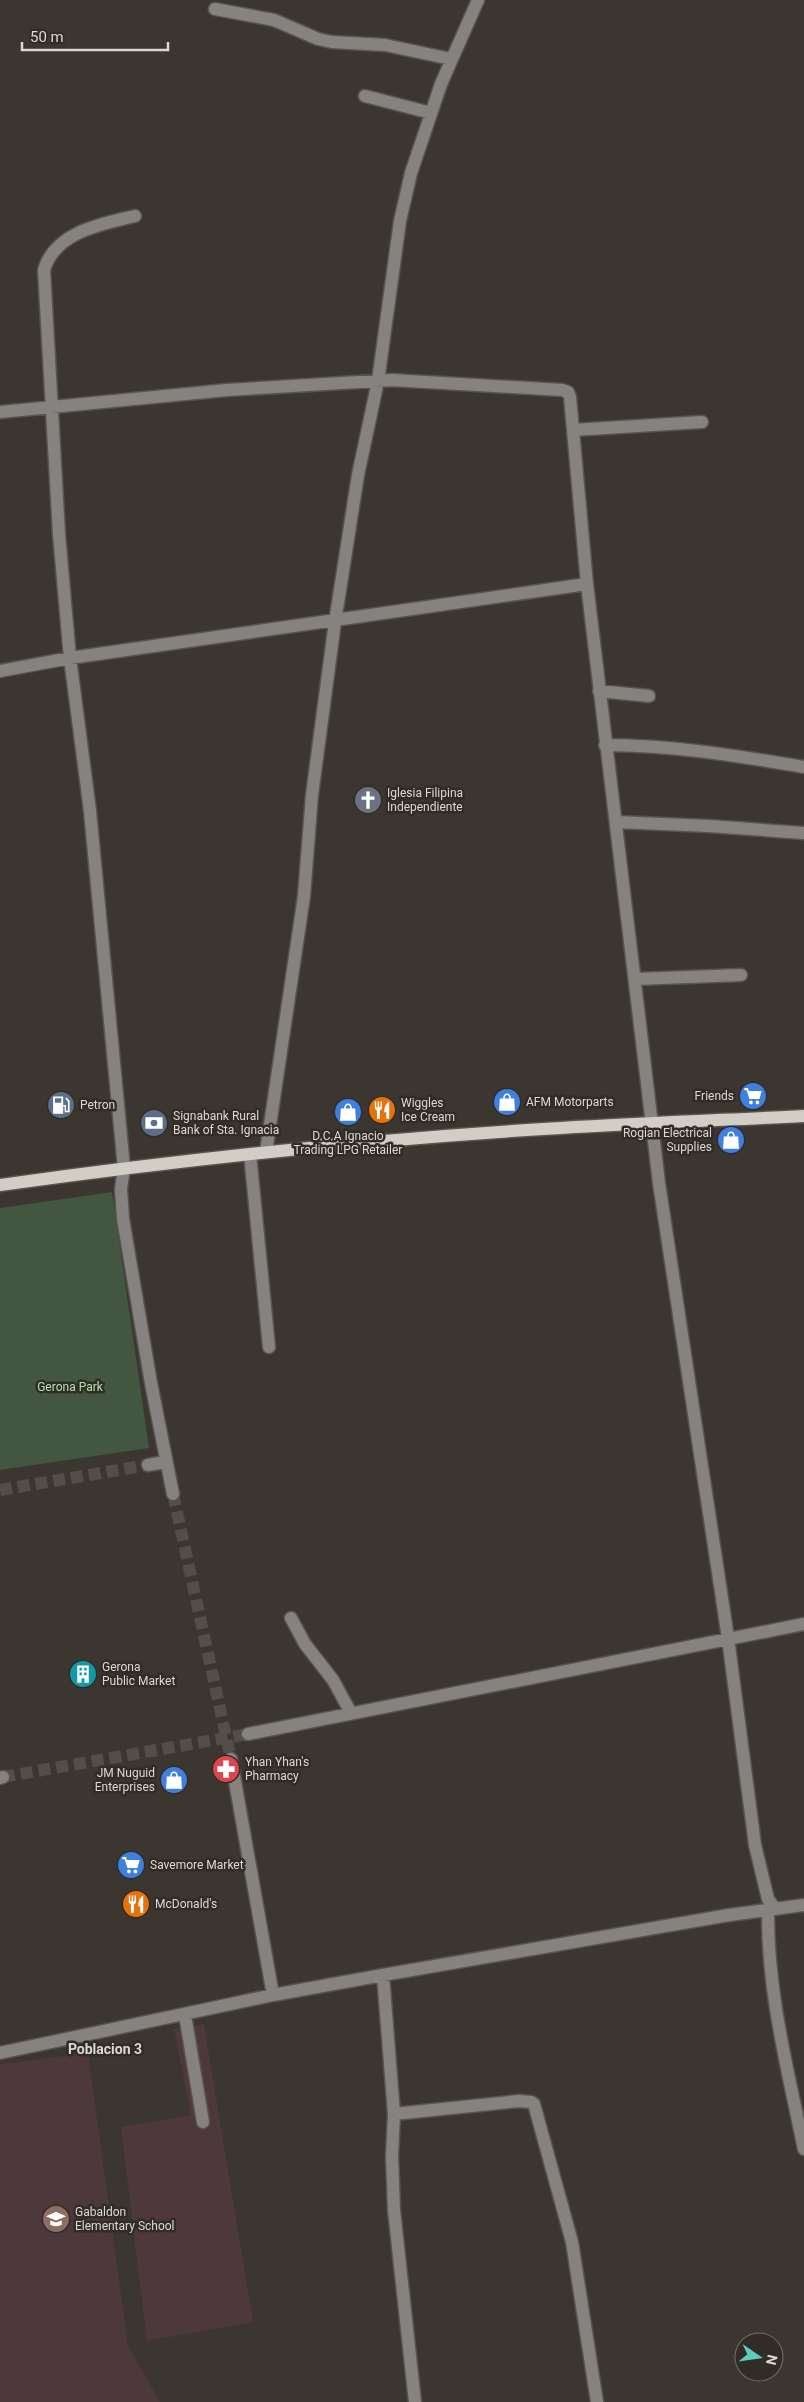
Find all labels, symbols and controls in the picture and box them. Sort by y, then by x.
scale bar [22,20,169,52]
text: 50 m [30,28,64,46]
church icon: Iglesia Filipina Independiente [353,785,383,815]
place label: Iglesia Filipina Independiente [387,786,463,814]
supermarket icon: Friends [738,1081,768,1111]
shop icon: AFM Motorparts [492,1087,522,1117]
place label: Friends [695,1089,734,1103]
fuel station icon: Petron [46,1090,76,1120]
restaurant icon: Wiggles Ice Cream [367,1095,397,1125]
place label: AFM Motorparts [526,1095,614,1109]
place label: Wiggles Ice Cream [401,1096,455,1124]
shop icon: D.C.A Ignacio Trading LPG Retailer [333,1097,363,1127]
place label: Petron [80,1098,115,1112]
bank icon: Signabank Rural Bank of Sta. Ignacia [139,1108,169,1138]
place label: Signabank Rural Bank of Sta. Ignacia [173,1109,279,1137]
shop icon: Rogian Electrical Supplies [716,1125,746,1155]
place label: Rogian Electrical Supplies [623,1126,712,1154]
place label: D.C.A Ignacio Trading LPG Retailer [294,1129,402,1157]
park label: Gerona Park [37,1380,104,1394]
building icon: Gerona Public Market [68,1659,98,1689]
place label: Gerona Public Market [102,1660,175,1688]
pharmacy icon: Yhan Yhan's Pharmacy [211,1754,241,1784]
place label: Yhan Yhan's Pharmacy [245,1755,309,1783]
shop icon: JM Nuguid Enterprises [159,1765,189,1795]
place label: JM Nuguid Enterprises [95,1766,155,1794]
supermarket icon: Savemore Market [116,1850,146,1880]
place label: Savemore Market [150,1858,244,1872]
restaurant icon: McDonald's [121,1889,151,1919]
place label: McDonald's [155,1897,217,1911]
district label: Poblacion 3 [68,2041,142,2057]
school or university icon: Gabaldon Elementary School [41,2204,71,2234]
place label: Gabaldon Elementary School [75,2205,175,2233]
north arrow [734,2332,784,2382]
text: N [763,2353,781,2367]

